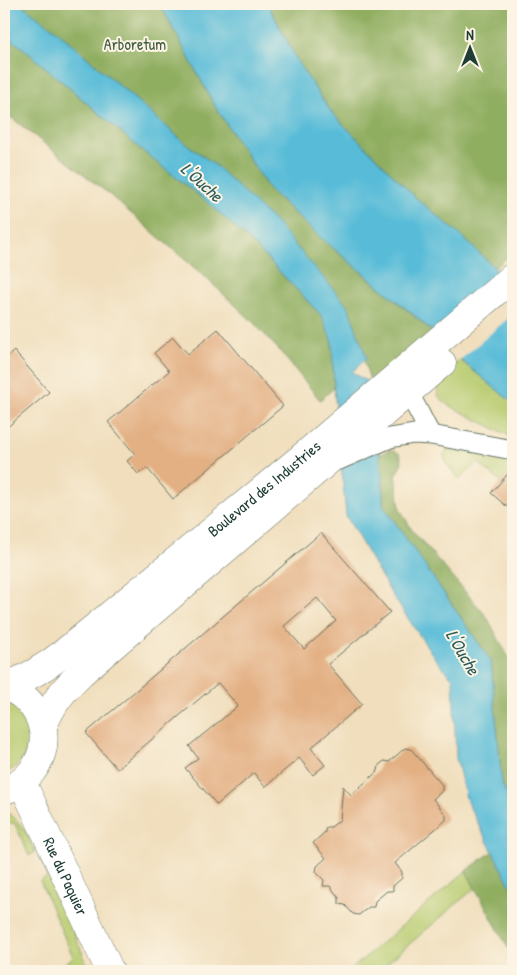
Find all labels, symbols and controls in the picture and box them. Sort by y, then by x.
north arrow [444,22,494,72]
text: N [466,25,474,44]
park label: Arboretum [104,33,166,55]
water label: L'Ouche [176,156,229,208]
street label: Boulevard des Industries [203,435,325,542]
water label: L'Ouche [440,625,486,680]
street label: Rue du Paquier [38,834,94,919]

